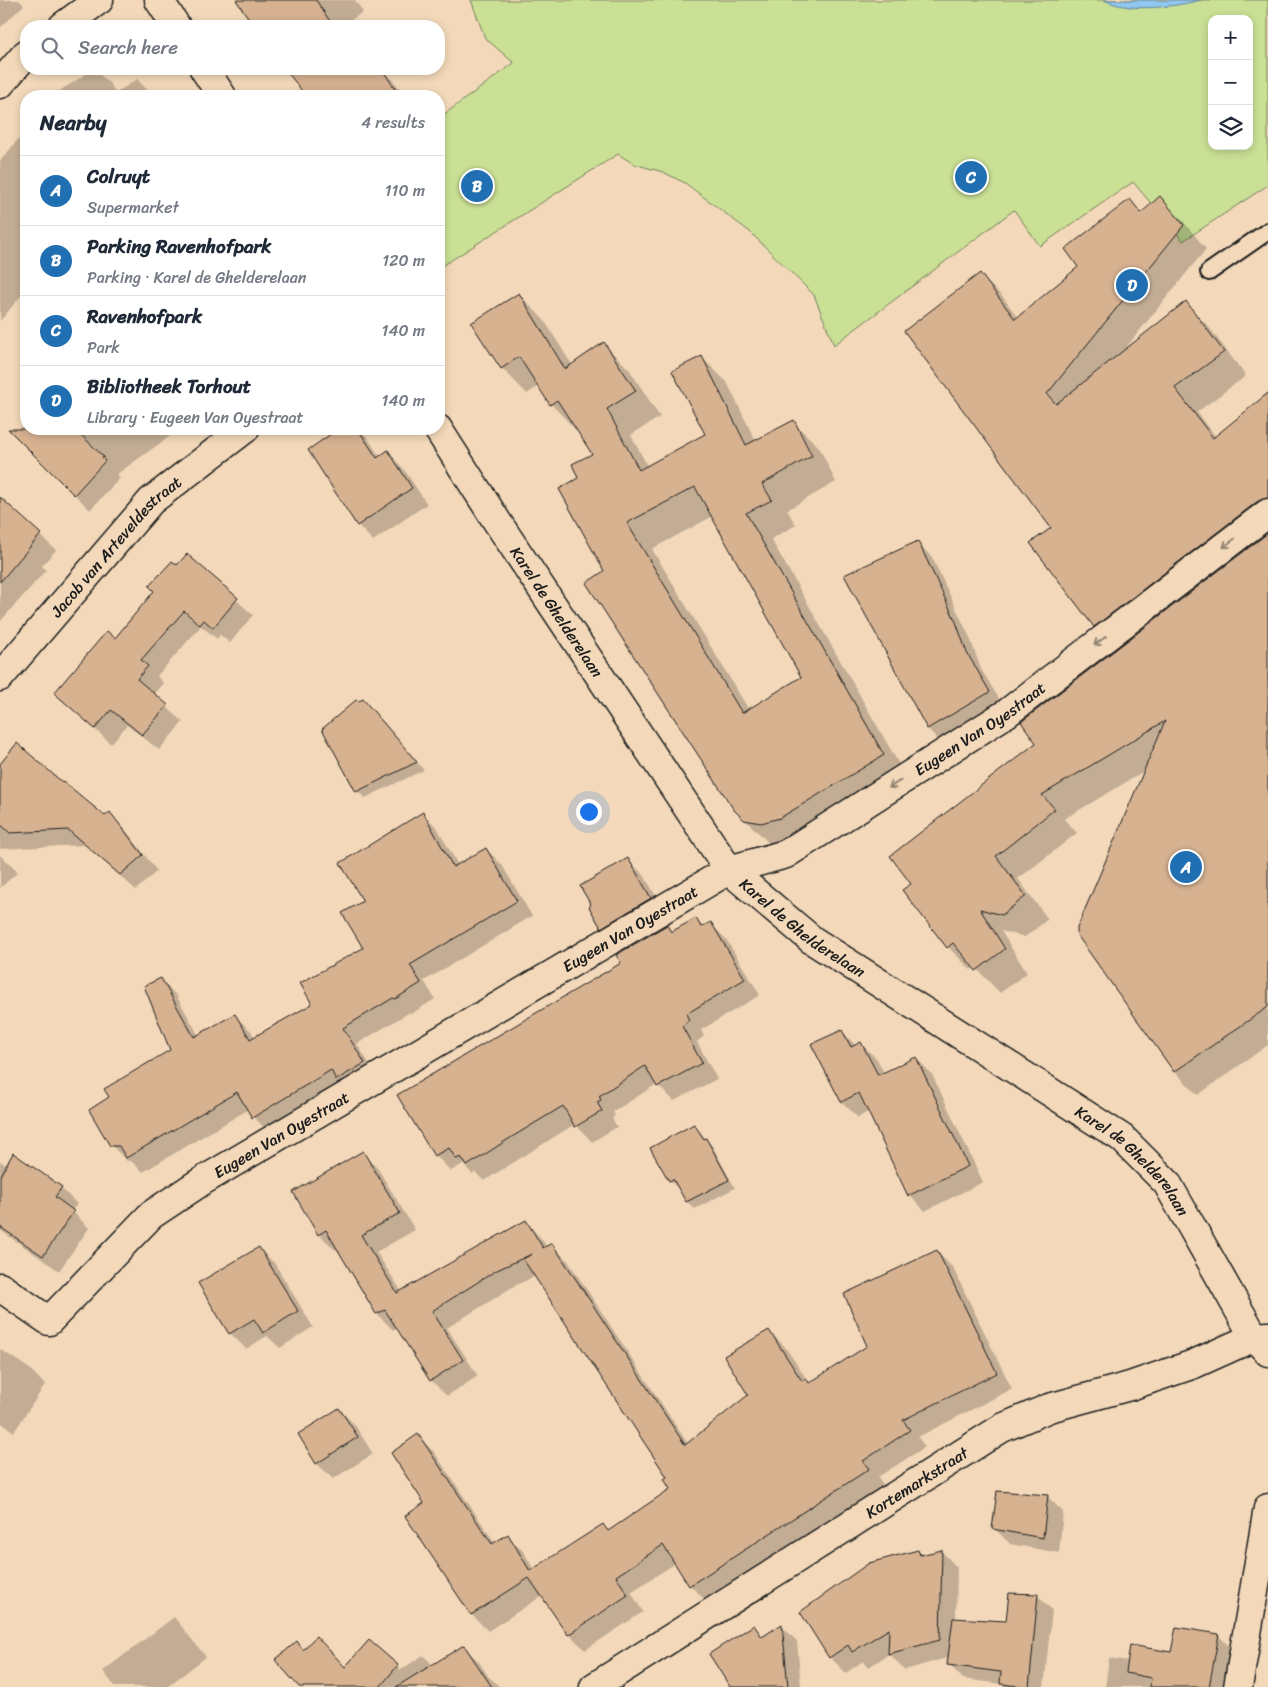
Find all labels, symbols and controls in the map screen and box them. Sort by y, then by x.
map controls [1208,15,1253,150]
button: + [1208,15,1253,60]
search box [20,20,445,75]
text: Search here [78,31,178,64]
icon: search [38,34,66,62]
button: − [1208,60,1253,105]
text: Nearby [40,104,106,142]
button: layers [1208,105,1253,150]
text: 4 results [361,108,425,137]
pin: C [955,158,987,196]
text: Colruyt [87,160,150,193]
pin: B [461,167,493,205]
text: A [51,176,61,205]
text: 110 m [385,176,425,205]
text: Supermarket [87,193,179,222]
text: Parking Ravenhofpark [87,230,271,263]
text: B [51,246,61,275]
text: 120 m [382,246,425,275]
text: Parking · Karel de Ghelderelaan [87,263,307,292]
pin: D [1116,266,1148,304]
text: Ravenhofpark [87,300,202,333]
text: C [51,316,61,345]
text: 140 m [382,316,425,345]
text: Park [87,333,120,362]
text: Bibliotheek Torhout [87,370,251,403]
text: D [51,386,61,415]
text: 140 m [382,386,425,415]
text: Library · Eugeen Van Oyestraat [87,403,304,432]
street label: Jacob van Arteveldestraat [42,468,188,625]
one-way arrow [1223,537,1236,548]
street label: Karel de Ghelderelaan [503,540,612,684]
one-way arrow [1094,636,1107,647]
street label: Eugeen Van Oyestraat [908,674,1052,783]
one-way arrow [889,780,903,790]
your location [576,799,602,825]
pin: A [1170,848,1202,886]
street label: Karel de Ghelderelaan [733,870,872,986]
street label: Eugeen Van Oyestraat [556,877,704,980]
street label: Eugeen Van Oyestraat [208,1083,355,1186]
street label: Karel de Ghelderelaan [1069,1097,1198,1222]
street label: Kortemarkstraat [859,1438,974,1526]

